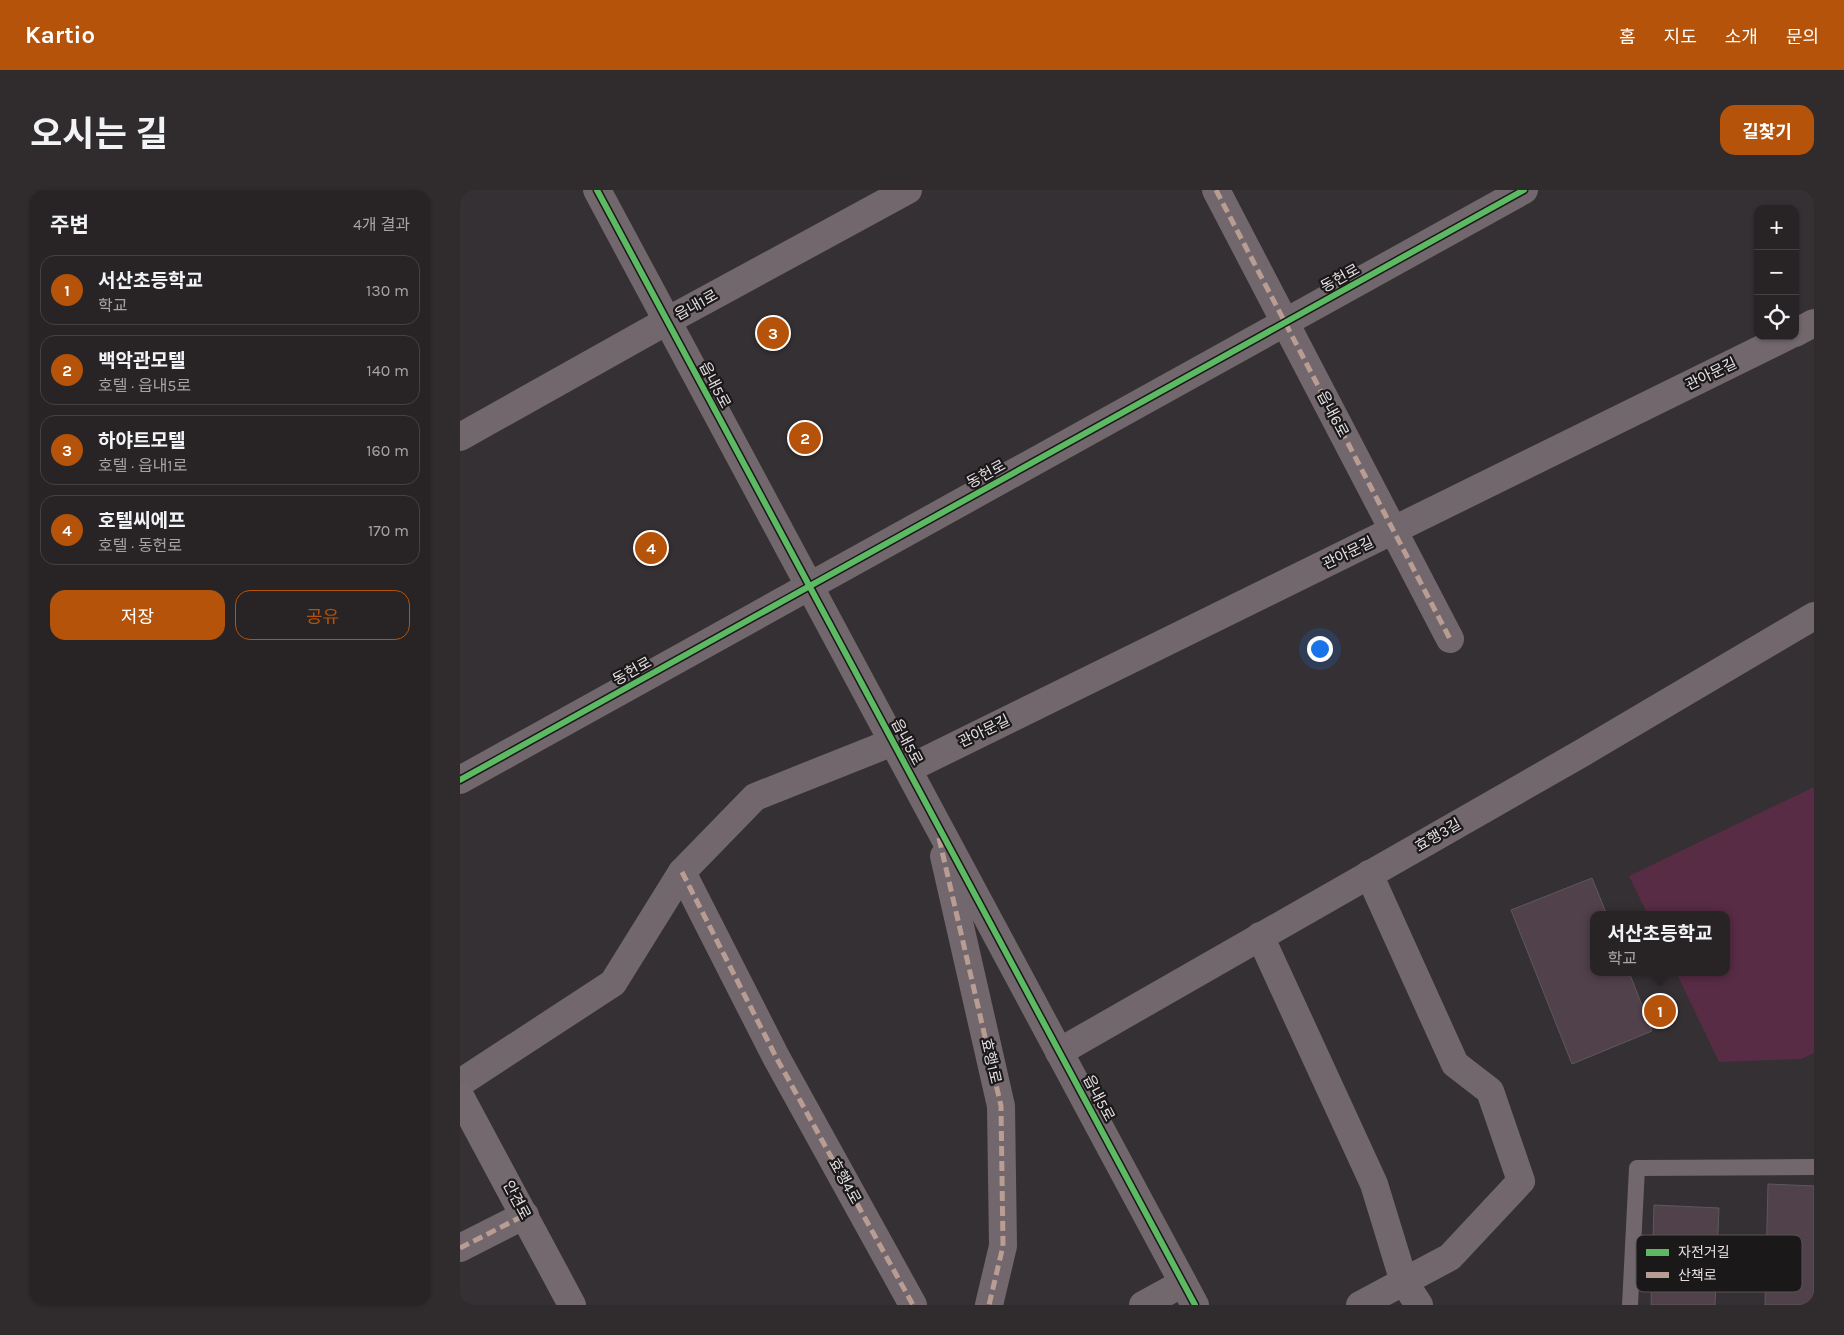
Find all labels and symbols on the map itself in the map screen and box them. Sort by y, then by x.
street label: 동헌로 [1318,260,1362,296]
street label: 읍내1로 [671,286,721,324]
pin: 3 [757,314,789,352]
street label: 관아문길 [1682,354,1740,394]
street label: 읍내5로 [695,359,735,411]
street label: 읍내6로 [1313,388,1353,440]
pin: 2 [789,419,821,457]
street label: 동헌로 [964,456,1008,492]
pin: 4 [635,529,667,567]
street label: 관아문길 [1319,533,1377,573]
your location [1307,636,1333,662]
street label: 동헌로 [610,653,654,689]
street label: 관아문길 [955,711,1013,751]
street label: 읍내5로 [887,716,927,768]
street label: 효행3길 [1412,815,1464,855]
pin: 1 [1644,992,1676,1030]
street label: 효행1로 [977,1036,1005,1086]
street label: 읍내5로 [1079,1072,1119,1124]
street label: 효행4로 [825,1155,865,1207]
street label: 안견로 [499,1177,535,1223]
legend [1636,1235,1802,1292]
text: 자전거길 [1678,1244,1730,1261]
text: 산책로 [1678,1267,1717,1284]

